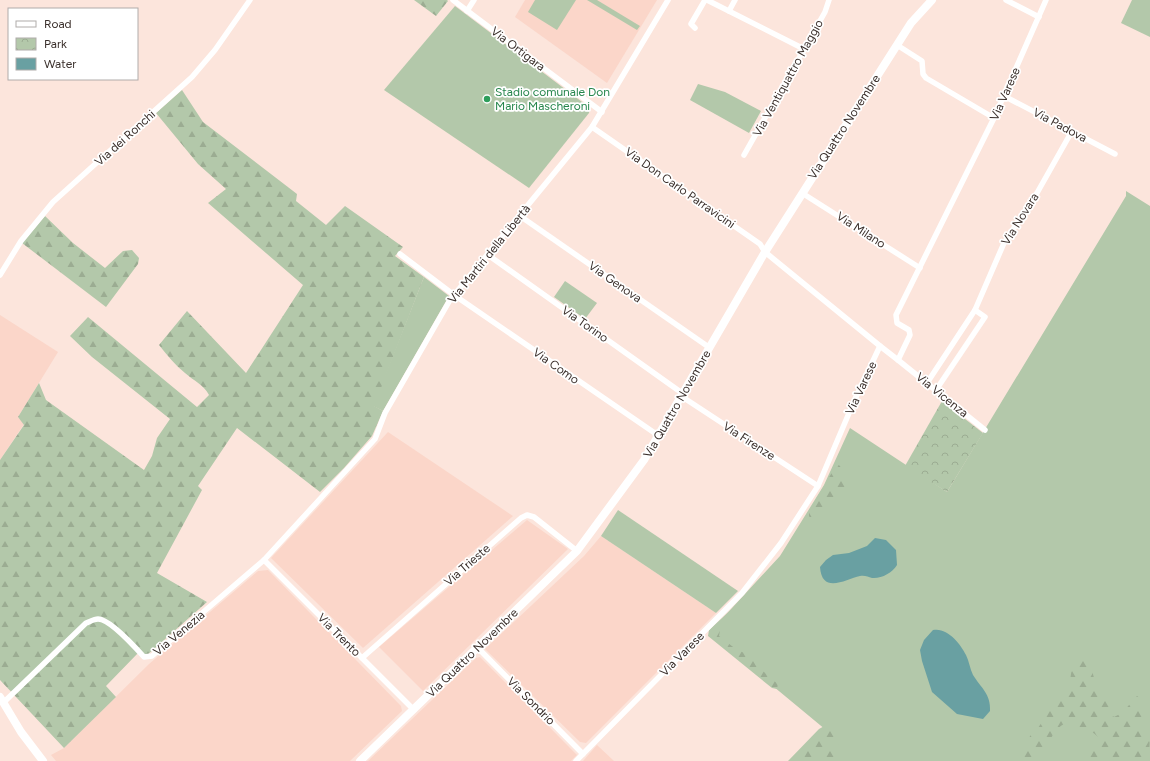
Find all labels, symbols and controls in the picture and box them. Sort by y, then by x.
legend [8,8,138,80]
text: Road [44,17,72,31]
street label: Via Ventiquattro Maggio [750,17,826,139]
street label: Via Ortigara [488,24,548,74]
text: Park [44,37,67,51]
text: Water [44,57,76,71]
street label: Via Varese [987,65,1023,123]
street label: Via Quattro Novembre [805,72,883,182]
place label: Stadio comunale Don Mario Mascheroni [495,85,610,113]
marker: Stadio comunale Don Mario Mascheroni [482,94,492,104]
street label: Via Padova [1031,105,1089,145]
street label: Via dei Ronchi [92,107,158,169]
street label: Via Don Carlo Parravicini [622,145,738,231]
street label: Via Novara [999,190,1041,248]
street label: Via Martiri della Libertà [445,202,533,306]
street label: Via Milano [834,209,888,251]
street label: Via Genova [586,259,644,305]
street label: Via Torino [559,303,611,345]
street label: Via Como [530,345,582,387]
street label: Via Quattro Novembre [640,347,714,460]
street label: Via Varese [843,359,880,417]
street label: Via Vicenza [913,370,971,420]
street label: Via Firenze [720,419,778,463]
street label: Via Trieste [441,541,493,589]
street label: Via Quattro Novembre [423,605,521,700]
street label: Via Venezia [151,608,207,658]
street label: Via Trento [315,611,363,659]
street label: Via Varese [657,629,707,679]
street label: Via Sondrio [504,674,558,728]

